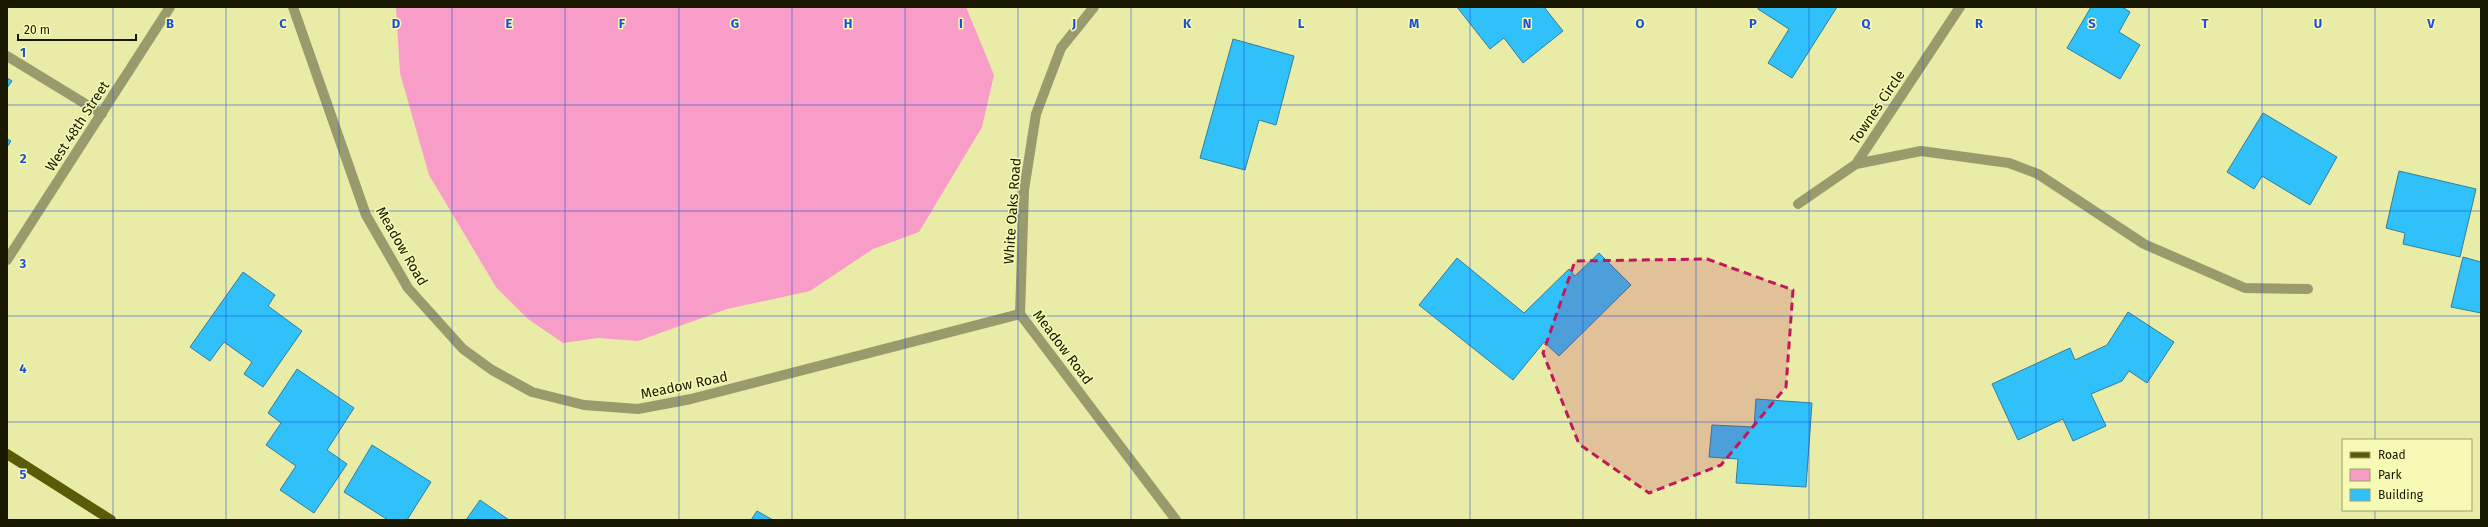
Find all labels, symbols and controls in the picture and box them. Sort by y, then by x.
scale bar [18,16,136,42]
text: B [166,16,174,31]
text: C [279,16,287,31]
text: D [392,16,401,31]
text: E [506,16,513,31]
text: F [619,16,626,31]
text: G [731,16,739,31]
text: H [844,16,852,31]
text: I [959,16,963,31]
text: J [1071,16,1076,31]
text: K [1183,16,1192,31]
text: L [1298,16,1305,31]
text: M [1409,16,1419,31]
text: N [1523,16,1531,31]
text: O [1636,16,1645,31]
text: P [1749,16,1757,31]
text: Q [1862,16,1872,31]
text: R [1975,16,1984,31]
text: S [2088,16,2096,31]
text: T [2201,16,2209,31]
text: U [2314,16,2322,31]
text: V [2426,16,2435,31]
text: 20 m [24,23,50,37]
text: 1 [20,45,26,60]
street label: Townes Circle [1846,67,1908,148]
street label: West 48th Street [42,77,114,175]
text: 2 [20,151,27,166]
street label: White Oaks Road [1000,157,1025,265]
street label: Meadow Road [372,204,431,289]
text: 3 [19,256,27,271]
street label: Meadow Road [1029,307,1096,388]
text: 4 [19,361,27,376]
street label: Meadow Road [639,368,729,403]
legend [2342,439,2472,511]
text: Road [2378,448,2406,462]
text: 5 [20,467,27,482]
text: Park [2378,468,2402,482]
text: Building [2378,488,2424,502]

